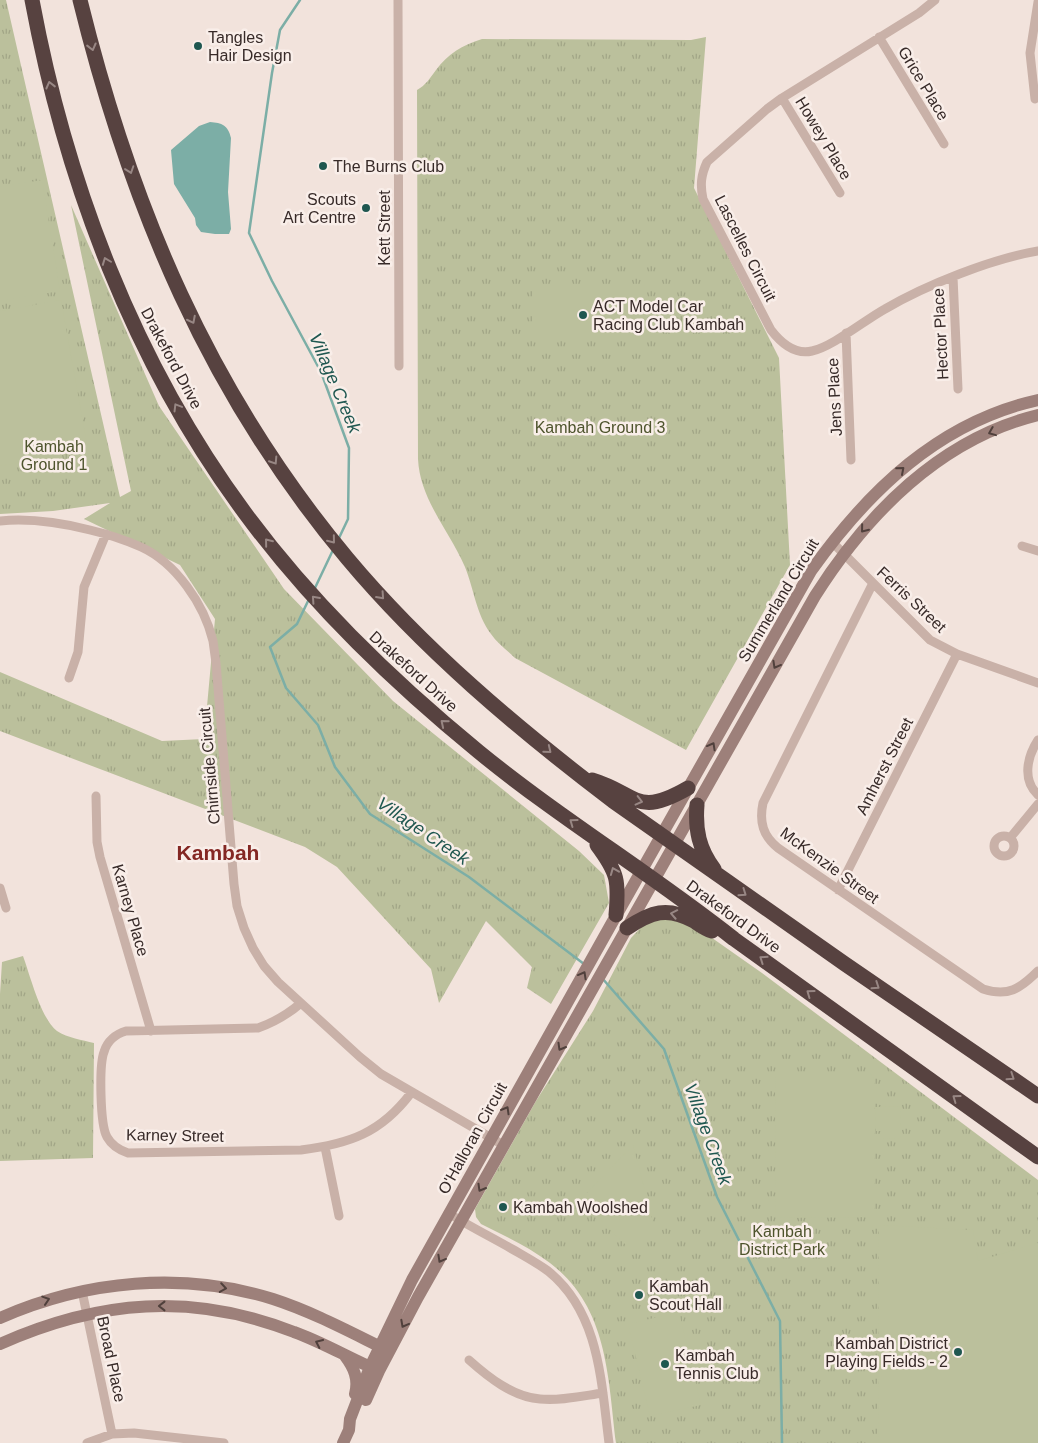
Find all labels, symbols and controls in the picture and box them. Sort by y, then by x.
place label: Tangles Hair Design [208,29,292,64]
marker: Tangles Hair Design [192,40,204,52]
one-way arrow [86,43,97,52]
street label: Grice Place [895,43,952,123]
one-way arrow [45,80,56,89]
street label: Howey Place [792,94,855,183]
place label: The Burns Club [333,158,444,175]
marker: The Burns Club [317,160,329,172]
one-way arrow [124,165,134,174]
street label: Kett Street [376,190,393,266]
place label: Scouts Art Centre [283,191,356,226]
street label: Lascelles Circuit [712,192,780,304]
marker: Scouts Art Centre [360,202,372,214]
one-way arrow [102,257,112,266]
street label: Hector Place [930,288,951,380]
place label: ACT Model Car Racing Club Kambah [593,298,744,333]
street label: Drakeford Drive [138,305,205,412]
marker: ACT Model Car Racing Club Kambah [577,309,589,321]
one-way arrow [186,315,196,324]
water label: Village Creek [305,330,365,437]
street label: Jens Place [824,357,845,436]
one-way arrow [173,404,183,413]
park label: Kambah Ground 3 [535,419,665,436]
one-way arrow [988,425,997,436]
park label: Kambah Ground 1 [21,438,87,473]
one-way arrow [267,455,277,464]
one-way arrow [895,467,904,475]
one-way arrow [860,523,869,532]
one-way arrow [327,534,335,543]
street label: Summerland Circuit [735,535,822,665]
one-way arrow [265,539,273,548]
street label: Ferris Street [874,563,950,636]
one-way arrow [375,590,384,599]
one-way arrow [312,595,321,604]
street label: Drakeford Drive [366,628,461,715]
one-way arrow [773,660,783,669]
street label: Chirnside Circuit [196,706,223,825]
street label: Amherst Street [853,714,916,818]
one-way arrow [441,720,450,729]
one-way arrow [706,743,716,752]
one-way arrow [543,745,552,754]
water label: Village Creek [373,793,474,870]
one-way arrow [635,795,644,806]
one-way arrow [569,819,579,828]
street label: McKenzie Street [777,824,883,907]
district label: Kambah [177,841,259,864]
street label: Karney Place [109,862,152,958]
one-way arrow [609,868,619,876]
street label: Drakeford Drive [683,877,784,956]
one-way arrow [737,887,747,896]
one-way arrow [669,909,678,920]
one-way arrow [759,956,768,965]
one-way arrow [577,971,587,980]
one-way arrow [871,979,880,989]
one-way arrow [806,990,816,999]
one-way arrow [557,1041,567,1050]
one-way arrow [1005,1071,1014,1080]
street label: O'Halloran Circuit [435,1079,510,1197]
water label: Village Creek [680,1080,736,1189]
one-way arrow [952,1095,962,1104]
one-way arrow [500,1106,510,1115]
street label: Karney Street [126,1126,225,1145]
one-way arrow [477,1183,487,1192]
place label: Kambah Woolshed [513,1199,648,1216]
marker: Kambah Woolshed [497,1201,509,1213]
park label: Kambah District Park [739,1223,826,1258]
one-way arrow [437,1254,447,1263]
place label: Kambah Scout Hall [649,1278,722,1313]
one-way arrow [219,1283,228,1293]
marker: Kambah Scout Hall [633,1289,645,1301]
one-way arrow [41,1296,49,1306]
one-way arrow [158,1301,166,1311]
street label: Broad Place [94,1315,129,1404]
one-way arrow [400,1319,410,1328]
place label: Kambah District Playing Fields - 2 [825,1335,949,1370]
one-way arrow [315,1338,324,1349]
marker: Kambah District Playing Fields - 2 [952,1346,964,1358]
place label: Kambah Tennis Club [675,1347,759,1382]
marker: Kambah Tennis Club [659,1358,671,1370]

